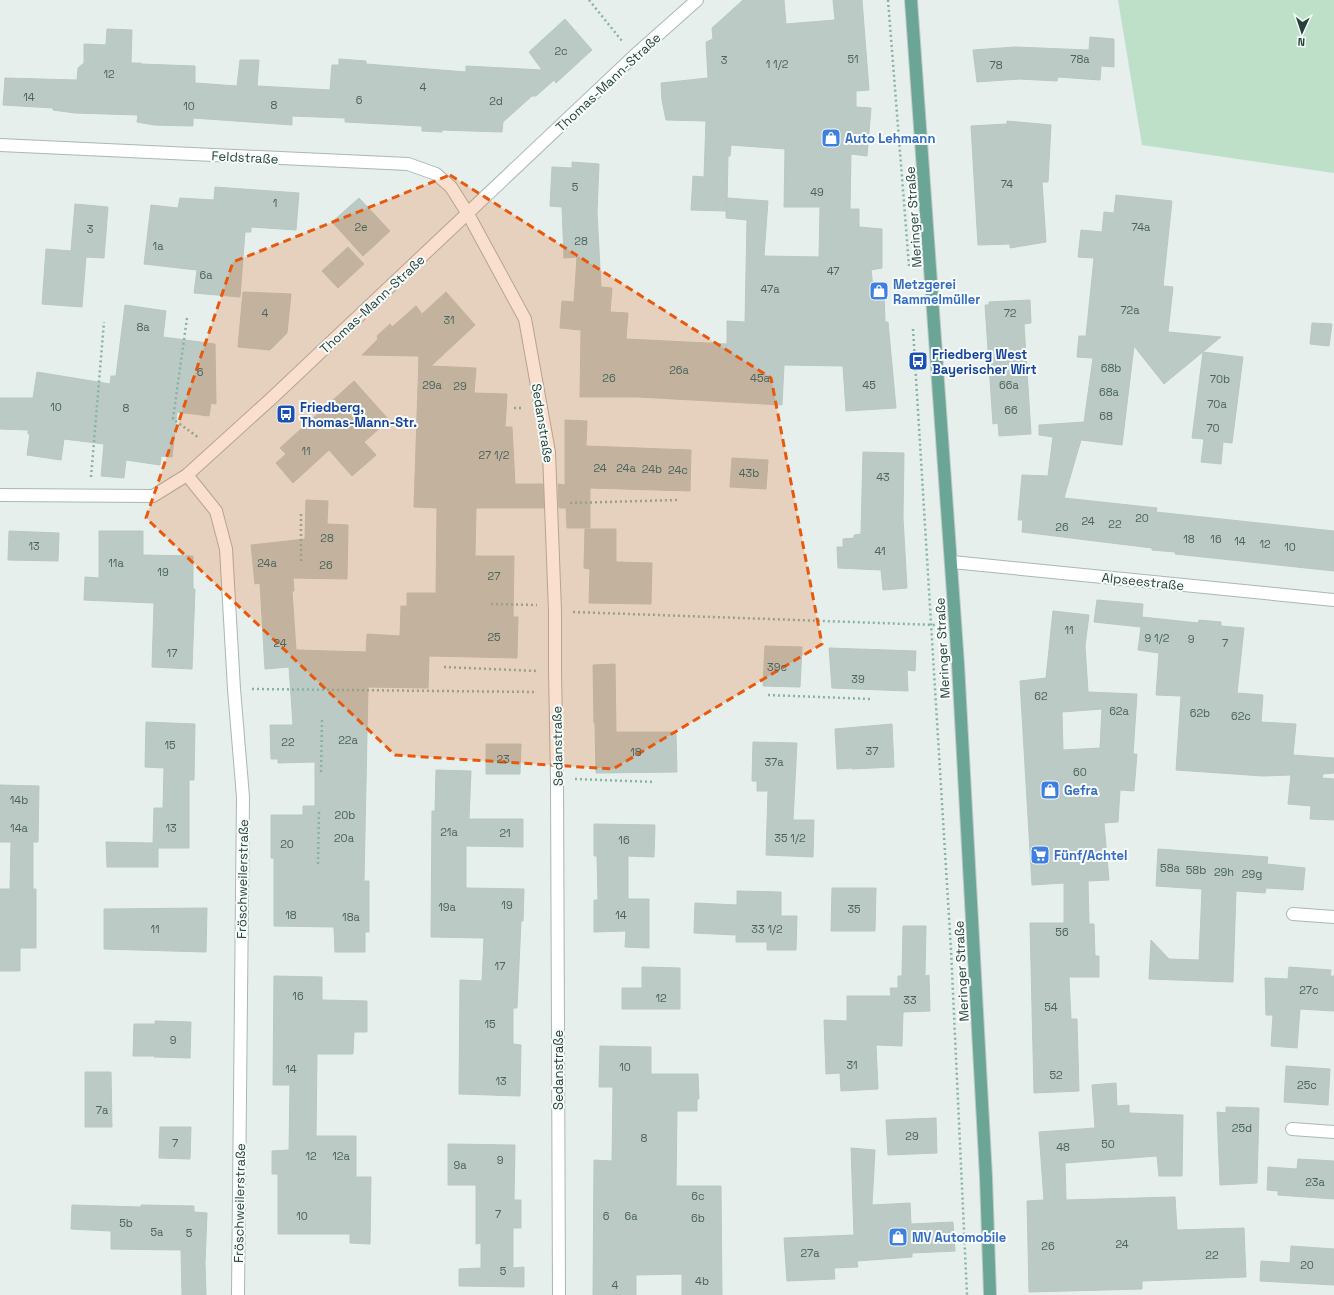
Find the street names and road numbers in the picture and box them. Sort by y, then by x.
street label: Thomas-Mann-Straße [552,29,664,135]
street label: Feldstraße [211,147,279,168]
street label: Meringer Straße [901,166,926,268]
street label: Thomas-Mann-Straße [316,251,428,357]
street label: Sedanstraße [528,382,557,464]
street label: Alpseestraße [1101,569,1185,594]
street label: Meringer Straße [931,597,954,699]
street label: Sedanstraße [548,706,567,786]
street label: Fröschweilerstraße [233,819,252,939]
street label: Meringer Straße [950,920,973,1022]
street label: Sedanstraße [550,1030,567,1110]
street label: Fröschweilerstraße [230,1143,249,1263]

